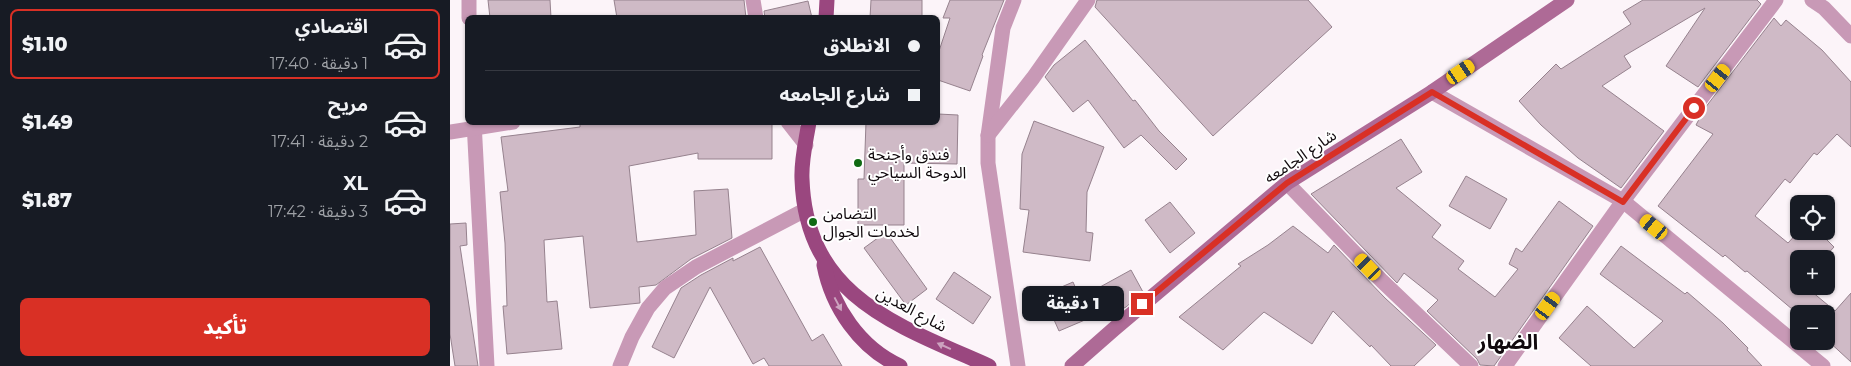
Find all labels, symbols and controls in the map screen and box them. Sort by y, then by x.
text: اقتصادي [295,15,368,38]
icon: car [383,22,428,67]
text: $1.10 [22,33,68,56]
text: الانطلاق [824,34,890,57]
text: 1 دقيقة · 17:40 [270,54,368,73]
car [1444,57,1477,87]
car [1702,62,1733,94]
text: شارع الجامعه [780,83,890,106]
text: مريح [328,93,368,116]
route start [1683,97,1705,119]
icon: car [383,100,428,145]
text: $1.49 [22,111,73,134]
street label: شارع الجامعه [1261,125,1342,190]
text: 2 دقيقة · 17:41 [272,132,368,151]
place label: فندق وأجنحة الدوحة السياحي [868,145,966,185]
marker: فندق وأجنحة الدوحة السياحي [852,157,864,169]
text: XL [343,172,368,195]
icon: car [383,178,428,223]
text: $1.87 [22,189,72,212]
map controls [1790,195,1835,350]
button: locate [1790,195,1835,240]
text: 3 دقيقة · 17:42 [268,202,368,221]
place label: التضامن لخدمات الجوال [823,204,920,242]
car [1637,212,1670,242]
marker: التضامن لخدمات الجوال [807,216,819,228]
button: + [1790,250,1835,295]
car [1352,251,1383,283]
street label: شارع العدين [872,283,950,338]
callout: 1 دقيقة [1022,286,1124,322]
car [1533,289,1562,323]
route end [1131,293,1153,315]
text: 1 دقيقة [1047,294,1099,313]
button: تأكيد [20,298,430,356]
one-way arrow [833,298,842,311]
button: − [1790,305,1835,350]
district label: الضهار [1477,329,1538,354]
one-way arrow [937,342,951,350]

